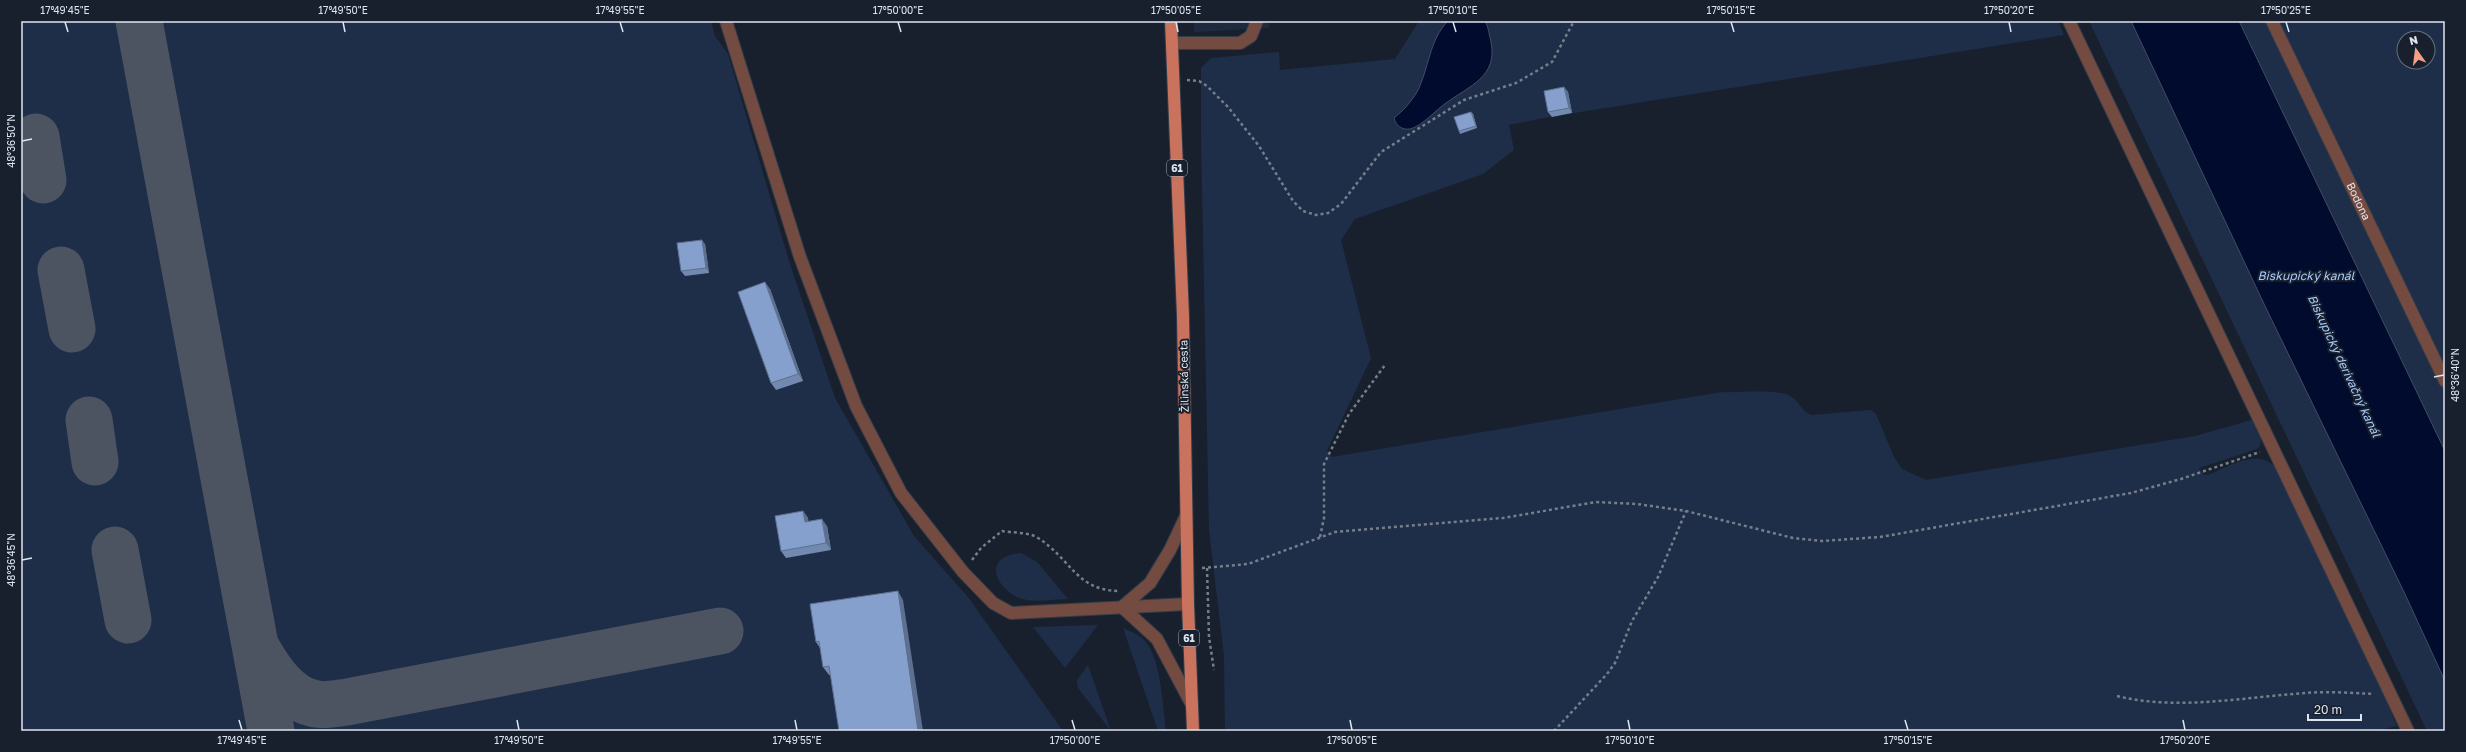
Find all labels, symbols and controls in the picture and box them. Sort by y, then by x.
text: 17°49'45"E [40,4,90,16]
text: 17°49'50"E [318,4,368,16]
text: 17°49'55"E [595,4,645,16]
text: 17°50'00"E [873,4,923,16]
text: 17°50'05"E [1151,4,1201,16]
text: 17°50'10"E [1428,4,1478,16]
text: 17°50'15"E [1707,4,1755,16]
text: 17°50'20"E [1984,4,2034,16]
text: 17°50'25"E [2261,4,2311,16]
north arrow [2396,30,2436,70]
text: N [2408,32,2419,47]
text: 48°36'50"N [5,114,17,168]
road number: 61 [1167,160,1187,176]
street label: Bodona [2344,180,2374,222]
water label: Biskupický kanál [2258,268,2356,283]
water label: Biskupický derivačný kanál [2305,292,2385,441]
street label: Žilinská cesta [1176,340,1191,412]
text: 48°36'40"N [2449,348,2461,402]
text: 48°36'45"N [5,533,17,587]
road number: 61 [1179,630,1199,646]
scale bar [2308,696,2361,722]
text: 20 m [2314,702,2342,717]
text: 17°49'45"E [217,734,267,746]
text: 17°49'50"E [494,734,544,746]
text: 17°49'55"E [772,734,822,746]
text: 17°50'00"E [1050,734,1100,746]
text: 17°50'05"E [1327,734,1377,746]
text: 17°50'10"E [1605,734,1655,746]
text: 17°50'15"E [1884,734,1932,746]
text: 17°50'20"E [2160,734,2210,746]

